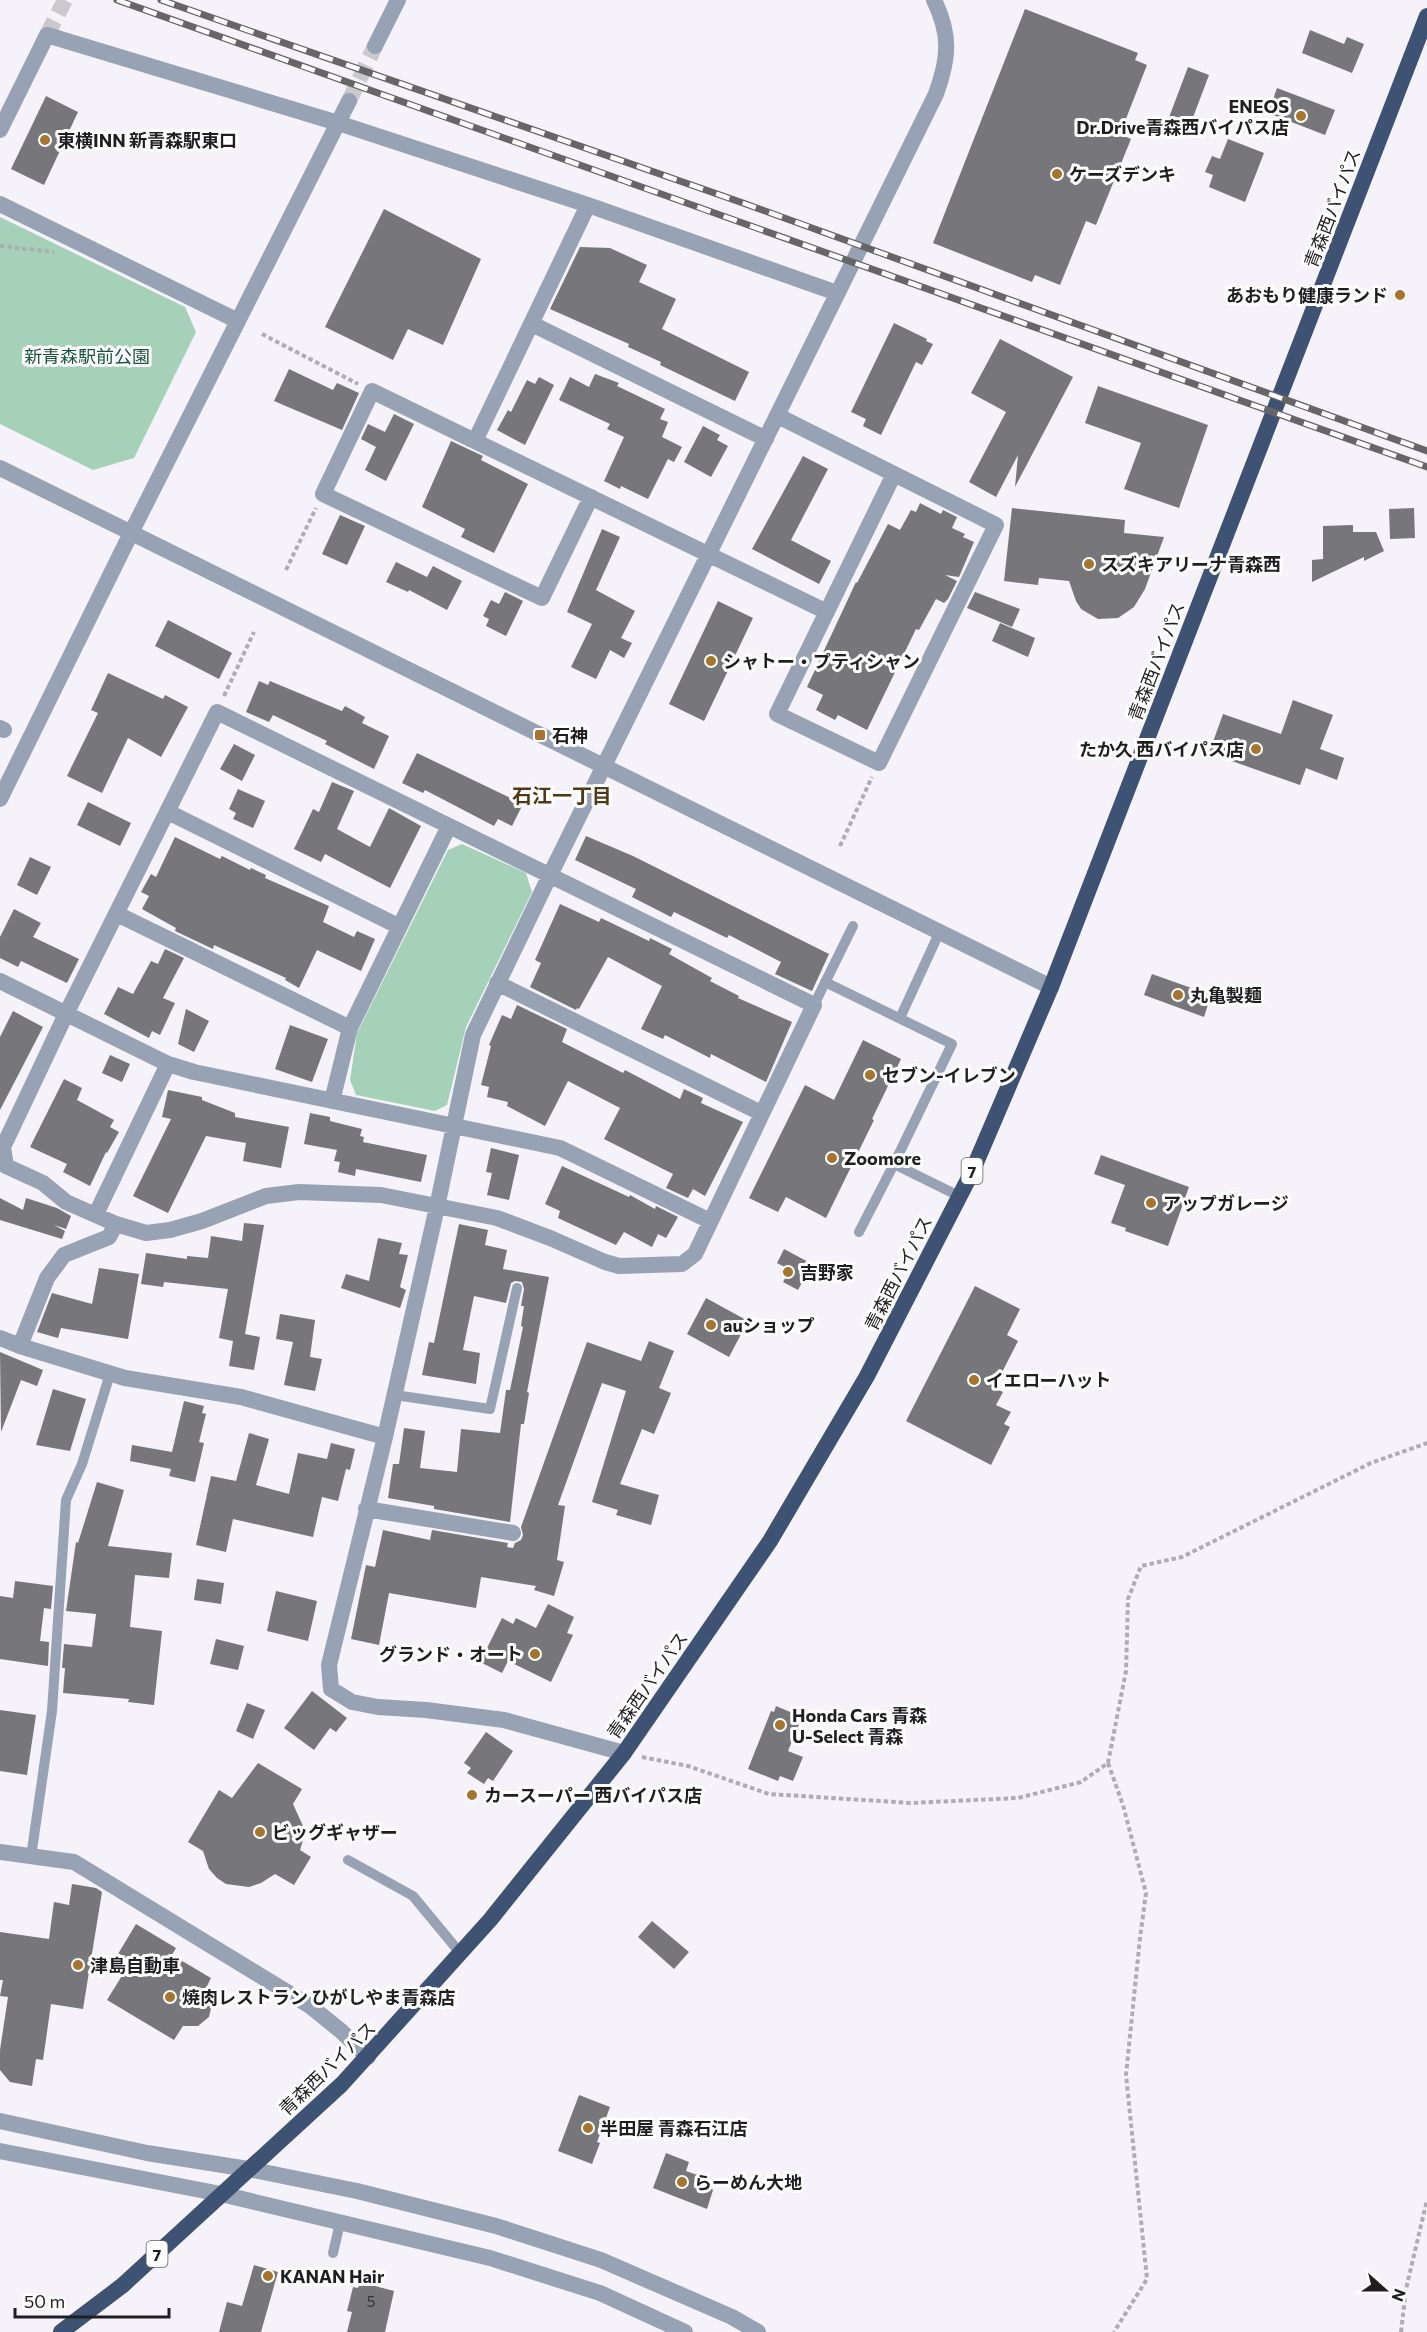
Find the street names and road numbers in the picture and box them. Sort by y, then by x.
street label: 青森西バイパス [1299,145,1365,271]
street label: 青森西バイパス [1123,598,1189,724]
road number: 7 [962,1158,982,1184]
street label: 青森西バイパス [860,1212,936,1334]
street label: 青森西バイパス [602,1627,692,1743]
street label: 青森西バイパス [274,2016,380,2120]
road number: 7 [146,2241,168,2267]

